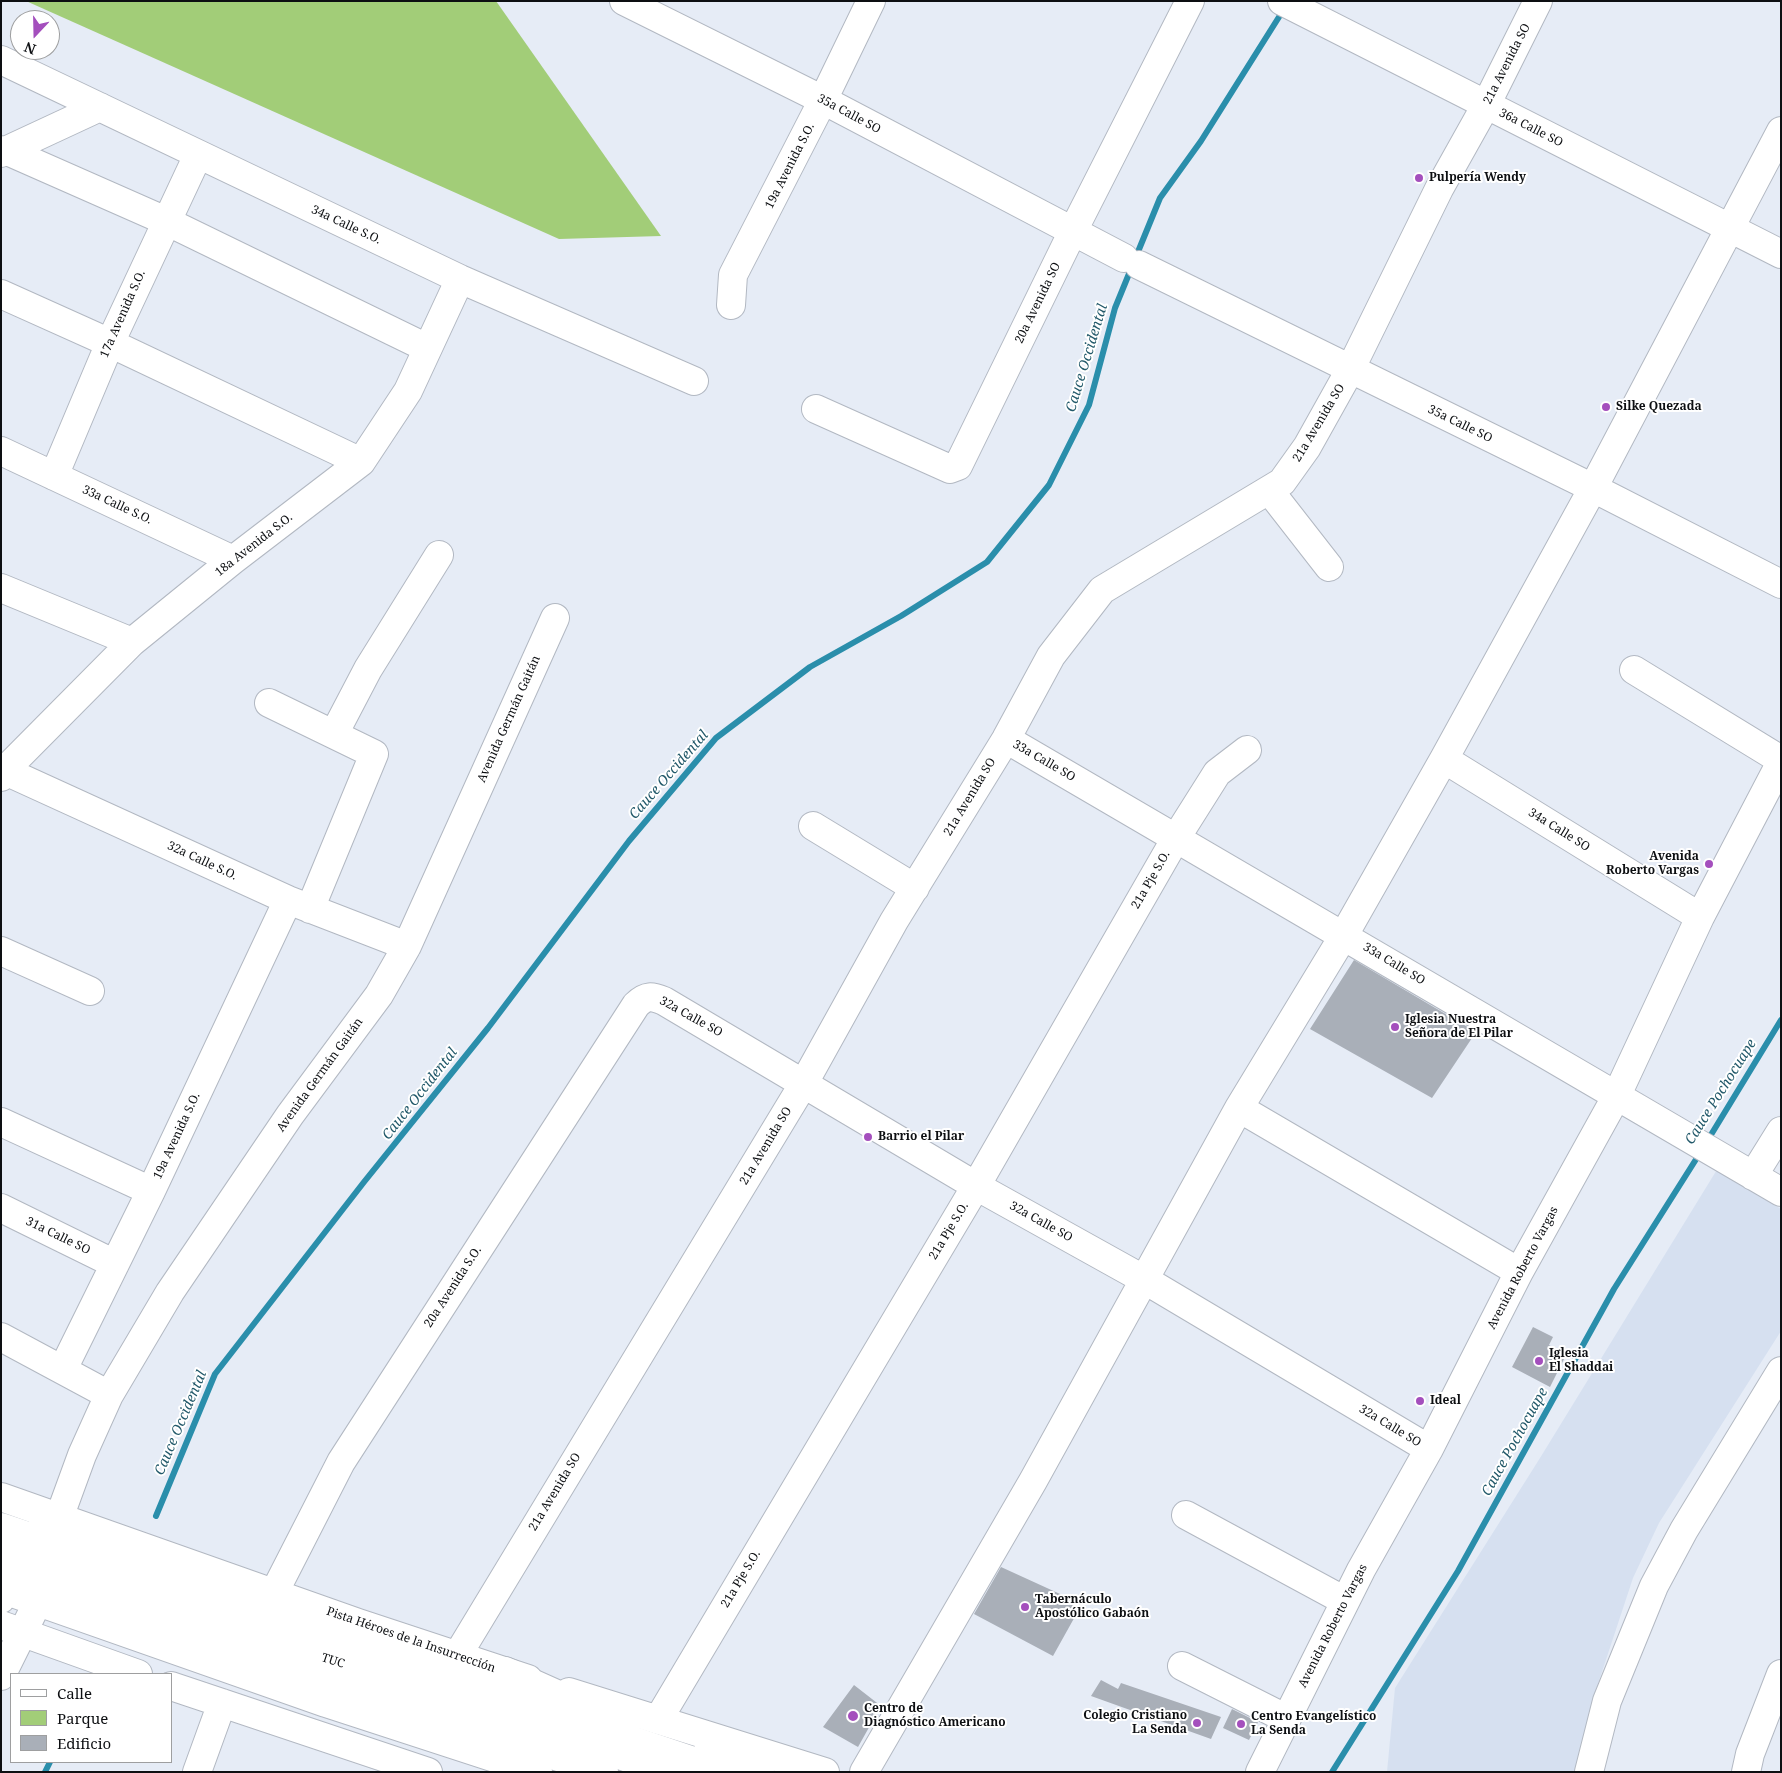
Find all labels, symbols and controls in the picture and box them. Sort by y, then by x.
north arrow [10,10,60,60]
street label: 21a Avenida SO [1480,21,1534,107]
text: N [21,38,38,59]
street label: 35a Calle SO [815,91,883,137]
street label: 36a Calle SO [1497,106,1565,150]
street label: 19a Avenida S.O. [762,121,818,211]
place label: Pulpería Wendy [1429,171,1526,185]
marker: Pulpería Wendy [1413,172,1425,184]
street label: 34a Calle S.O. [309,203,383,247]
street label: 20a Avenida SO [1012,260,1064,346]
street label: 17a Avenida S.O. [97,268,149,360]
water label: Cauce Occidental [1063,302,1111,414]
street label: 21a Avenida SO [1290,381,1348,465]
place label: Silke Quezada [1616,400,1702,414]
marker: Silke Quezada [1600,401,1612,413]
street label: 35a Calle SO [1425,402,1495,446]
street label: 33a Calle S.O. [80,483,154,527]
street label: 18a Avenida S.O. [212,510,296,580]
street label: Avenida Germán Gaitán [474,653,544,785]
water label: Cauce Occidental [626,727,712,823]
street label: 33a Calle SO [1010,737,1078,785]
street label: 21a Avenida SO [941,755,999,839]
street label: 34a Calle SO [1526,805,1592,855]
street label: 32a Calle S.O. [165,839,239,883]
street label: 21a Pje S.O. [1129,848,1173,912]
place label: Avenida Roberto Vargas [1606,850,1699,878]
marker: Avenida Roberto Vargas [1703,858,1715,870]
street label: 33a Calle SO [1360,940,1428,988]
street label: 32a Calle SO [657,994,725,1040]
place label: Iglesia Nuestra Señora de El Pilar [1405,1013,1513,1041]
street label: Avenida Germán Gaitán [274,1015,366,1135]
marker: Iglesia Nuestra Señora de El Pilar [1389,1021,1401,1033]
water label: Cauce Pochocuape [1682,1036,1760,1148]
water label: Cauce Occidental [379,1045,461,1143]
street label: 19a Avenida S.O. [151,1090,203,1182]
street label: 21a Avenida SO [737,1104,795,1188]
place label: Barrio el Pilar [878,1130,964,1144]
marker: Barrio el Pilar [862,1131,874,1143]
street label: 32a Calle SO [1007,1199,1075,1245]
street label: 21a Pje S.O. [926,1200,972,1262]
street label: Avenida Roberto Vargas [1485,1204,1561,1332]
street label: 31a Calle SO [23,1214,93,1258]
street label: 20a Avenida S.O. [421,1244,485,1330]
place label: Iglesia El Shaddai [1549,1347,1613,1375]
marker: Iglesia El Shaddai [1533,1355,1545,1367]
water label: Cauce Occidental [151,1368,211,1478]
water label: Cauce Pochocuape [1478,1385,1552,1499]
place label: Ideal [1430,1394,1461,1408]
marker: Ideal [1414,1395,1426,1407]
street label: 32a Calle SO [1356,1402,1424,1450]
street label: 21a Avenida SO [526,1450,584,1534]
street label: 21a Pje S.O. [718,1548,764,1610]
street label: Avenida Roberto Vargas [1296,1562,1370,1690]
place label: Tabernáculo Apostólico Gabaón [1035,1593,1149,1621]
marker: Tabernáculo Apostólico Gabaón [1019,1601,1031,1613]
street label: Pista Héroes de la Insurrección [325,1604,497,1676]
street label: TUC [320,1651,346,1671]
legend [10,1673,172,1763]
text: Calle [57,1683,92,1703]
place label: Centro de Diagnóstico Americano [864,1702,1006,1730]
text: Parque [57,1708,108,1728]
marker: Centro de Diagnóstico Americano [846,1709,860,1723]
place label: Colegio Cristiano La Senda [1083,1709,1187,1737]
place label: Centro Evangelístico La Senda [1251,1710,1376,1738]
marker: Colegio Cristiano La Senda [1191,1717,1203,1729]
marker: Centro Evangelístico La Senda [1235,1718,1247,1730]
text: Edificio [57,1733,111,1753]

